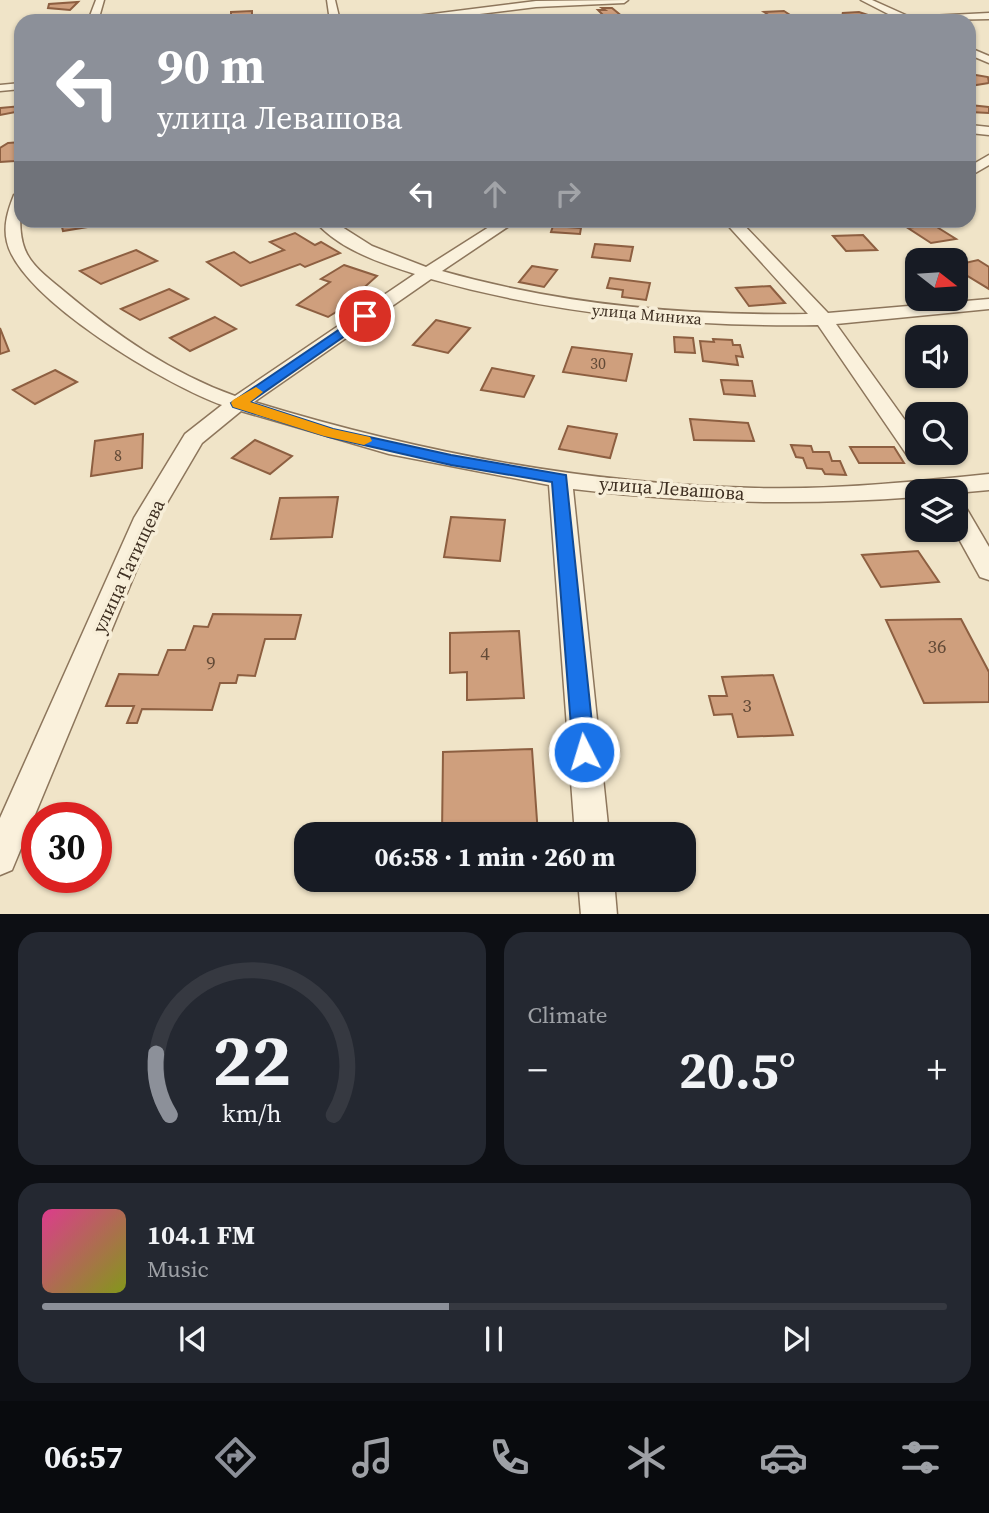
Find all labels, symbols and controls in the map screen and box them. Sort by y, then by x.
text: 90 m [157,32,265,99]
icon: left [42,42,133,133]
text: улица Левашова [157,96,403,140]
icon: left [403,175,441,213]
icon: ahead [476,175,514,213]
icon: right [549,175,587,213]
north arrow [905,248,968,312]
map controls [905,248,968,542]
pin [335,286,395,346]
icon: arrive [346,297,384,335]
street label: улица Миниха [591,298,704,330]
button: sound [905,325,968,388]
house number: 30 [590,352,606,374]
button: search [905,402,968,465]
house number: 8 [114,444,122,466]
street label: улица Левашова [598,470,746,506]
button: layers [905,479,968,542]
street label: улица Татищева [86,494,171,637]
house number: 36 [927,633,947,659]
house number: 4 [480,640,490,666]
house number: 9 [206,649,216,675]
house number: 3 [742,692,752,718]
position arrow [547,715,621,789]
speed limit sign: 30 [21,802,112,893]
text: 06:58 · 1 min · 260 m [375,839,615,875]
text: Climate [528,999,607,1031]
text: 22 [212,1010,291,1109]
text: 20.5° [679,1034,796,1105]
text: − [528,1044,548,1096]
text: + [927,1044,947,1096]
text: km/h [222,1095,282,1129]
text: 104.1 FM [147,1217,255,1253]
text: Music [147,1253,209,1285]
icon: previous [174,1320,212,1358]
icon: pause [475,1320,513,1358]
icon: next [777,1320,815,1358]
icon: directions [211,1433,260,1482]
icon: music [348,1433,397,1482]
icon: phone [485,1433,534,1482]
icon: climate [622,1433,671,1482]
icon: car [759,1433,808,1482]
icon: filters [896,1433,945,1482]
text: 06:57 [44,1435,123,1479]

